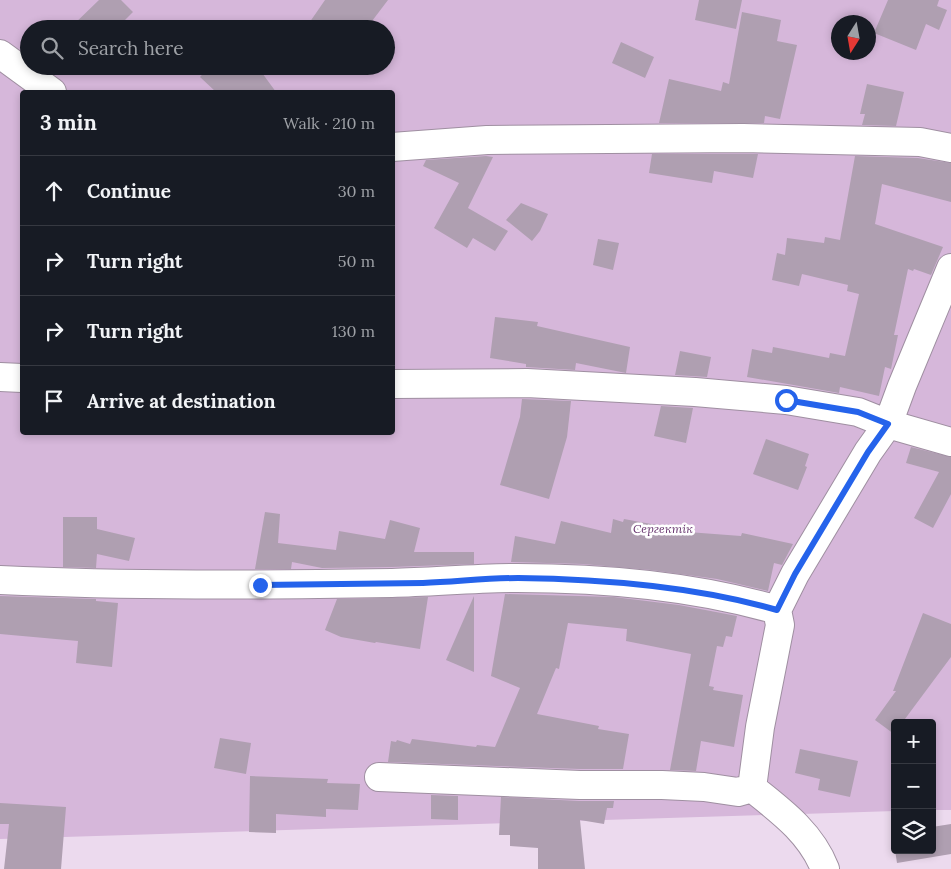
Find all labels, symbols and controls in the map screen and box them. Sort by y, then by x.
north arrow [831,15,876,60]
search box [20,20,395,75]
icon: search [38,34,66,62]
text: Search here [78,36,184,60]
text: 3 min [40,109,97,136]
text: Walk · 210 m [283,113,375,133]
icon: ahead [40,177,68,205]
text: Continue [87,179,171,203]
text: 30 m [338,181,375,201]
icon: right [40,247,68,275]
text: Turn right [87,249,183,273]
text: 50 m [338,251,375,271]
icon: right [40,317,68,345]
text: Turn right [87,319,183,343]
text: 130 m [332,321,375,341]
icon: arrive [40,387,68,415]
text: Arrive at destination [87,389,276,413]
route start [775,389,798,412]
park label: Сергектік [633,521,693,536]
route end [249,574,272,597]
map controls [891,719,936,854]
button: + [891,719,936,764]
button: − [891,764,936,809]
button: layers [891,809,936,854]

